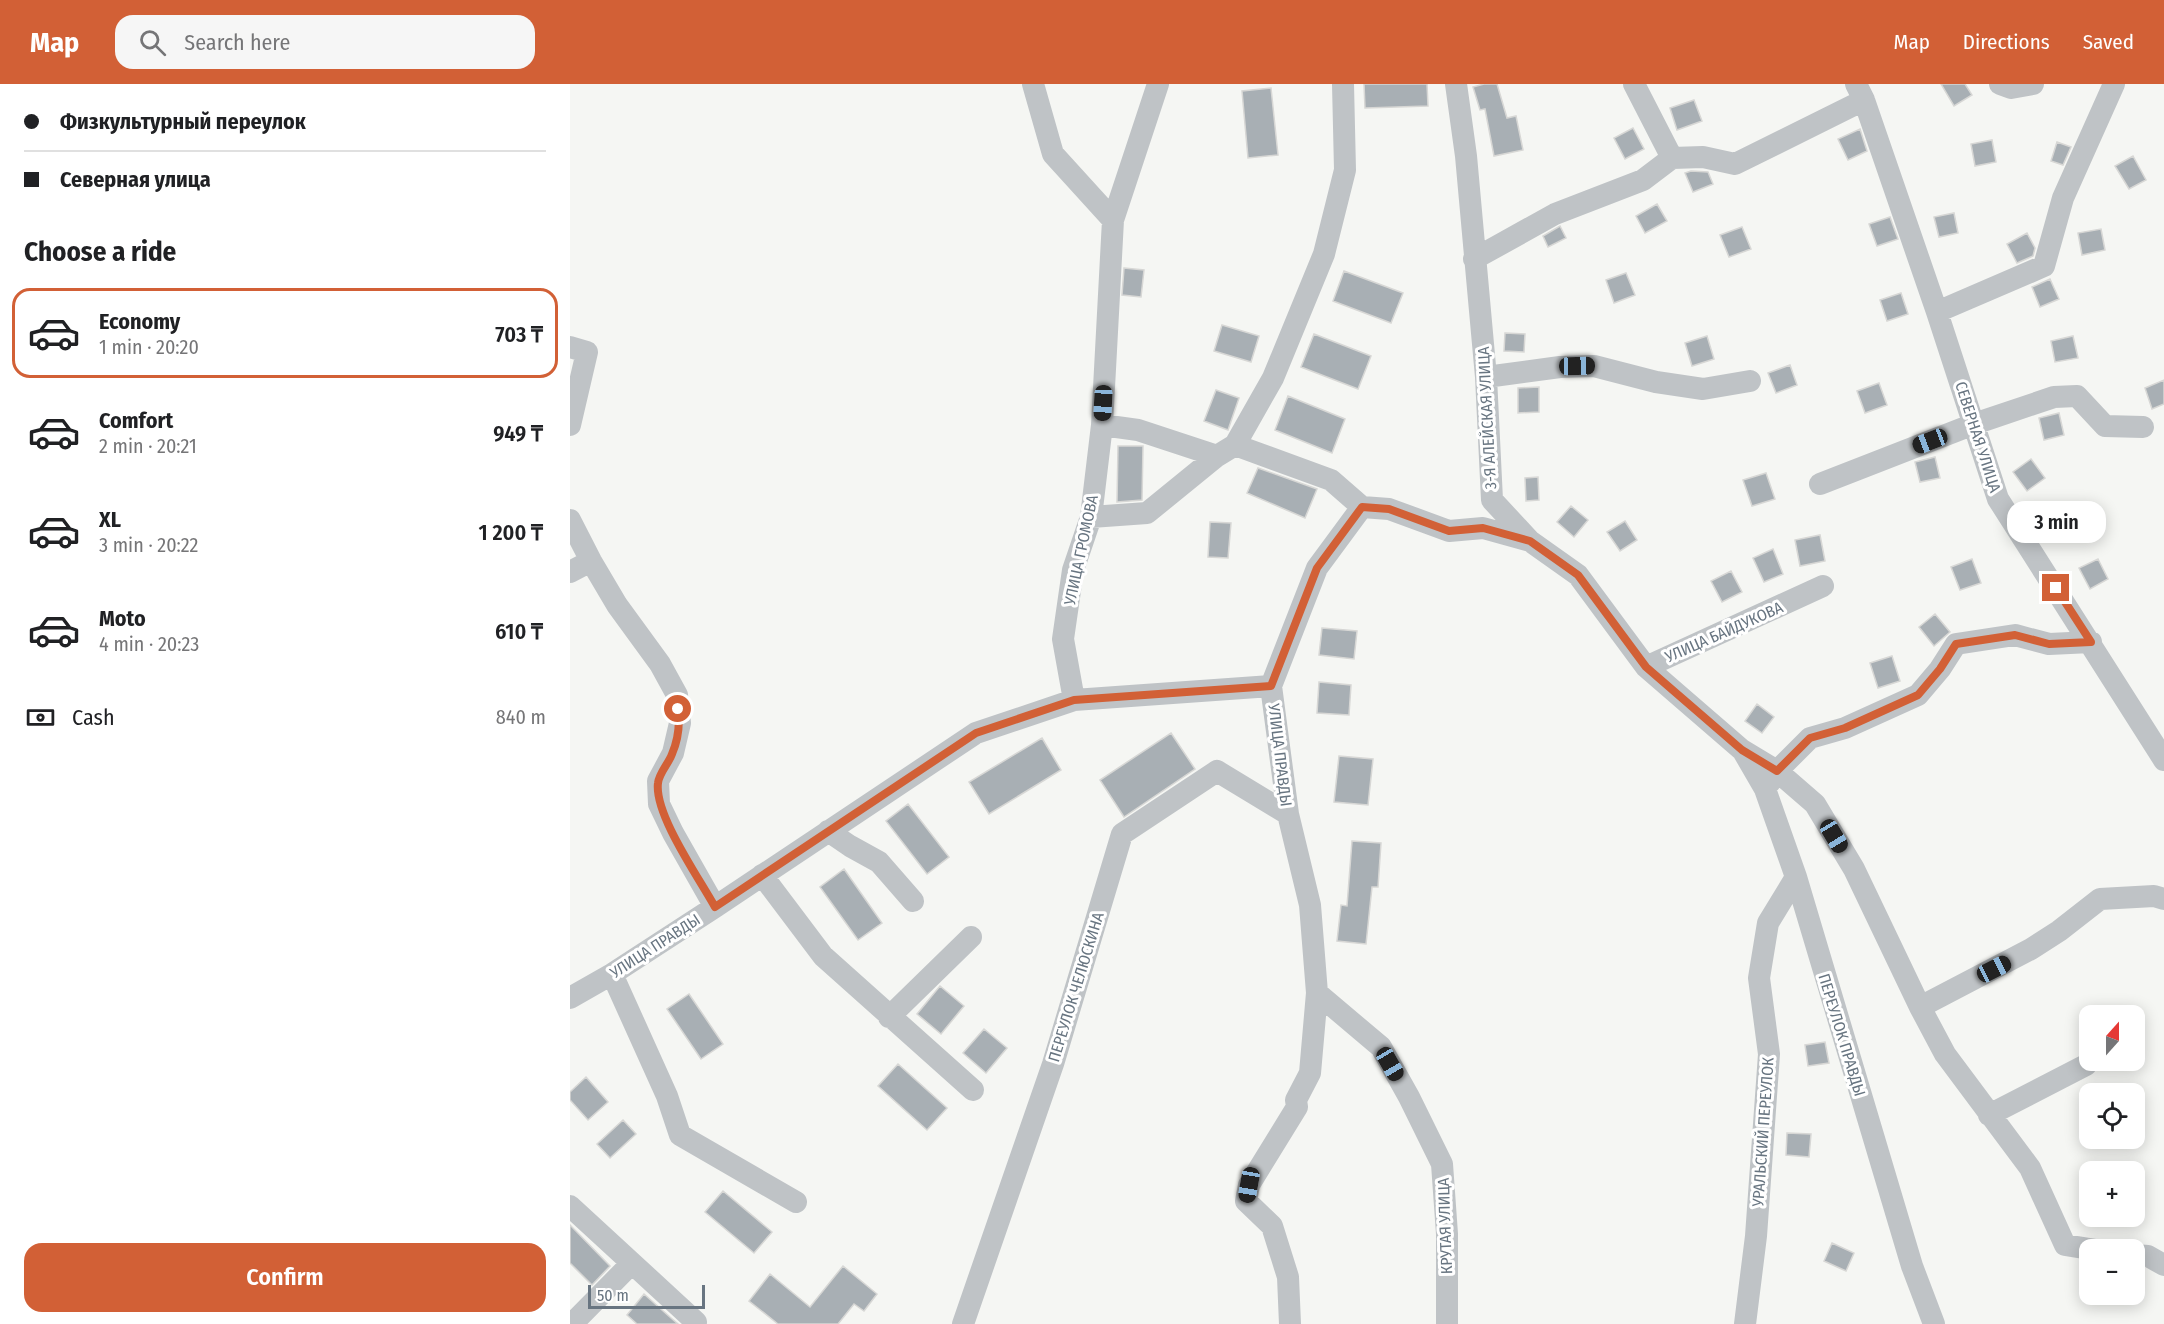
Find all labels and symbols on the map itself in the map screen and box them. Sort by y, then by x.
street label: 3-Я АЛЕЙСКАЯ УЛИЦА [1474,346,1500,490]
car [1559,357,1595,375]
street label: СЕВЕРНАЯ УЛИЦА [1951,379,2005,495]
car [1093,385,1113,421]
car [1910,426,1950,456]
street label: УЛИЦА ГРОМОВА [1060,492,1102,608]
callout: 3 min [2006,501,2106,543]
route end [2042,574,2069,601]
street label: УЛИЦА БАЙДУКОВА [1661,597,1786,667]
route start [664,695,691,722]
street label: УЛИЦА ПРАВДЫ [1264,702,1296,807]
car [1817,816,1851,856]
street label: ПЕРЕУЛОК ЧЕЛЮСКИНА [1044,909,1108,1064]
street label: УЛИЦА ПРАВДЫ [606,910,704,983]
car [1974,953,2014,985]
street label: ПЕРЕУЛОК ПРАВДЫ [1814,971,1870,1099]
north arrow [2079,1005,2145,1071]
car [1373,1044,1407,1084]
street label: УРАЛЬСКИЙ ПЕРЕУЛОК [1748,1056,1778,1208]
car [1237,1166,1261,1204]
street label: КРУТАЯ УЛИЦА [1434,1177,1456,1275]
scale bar [588,1282,705,1310]

